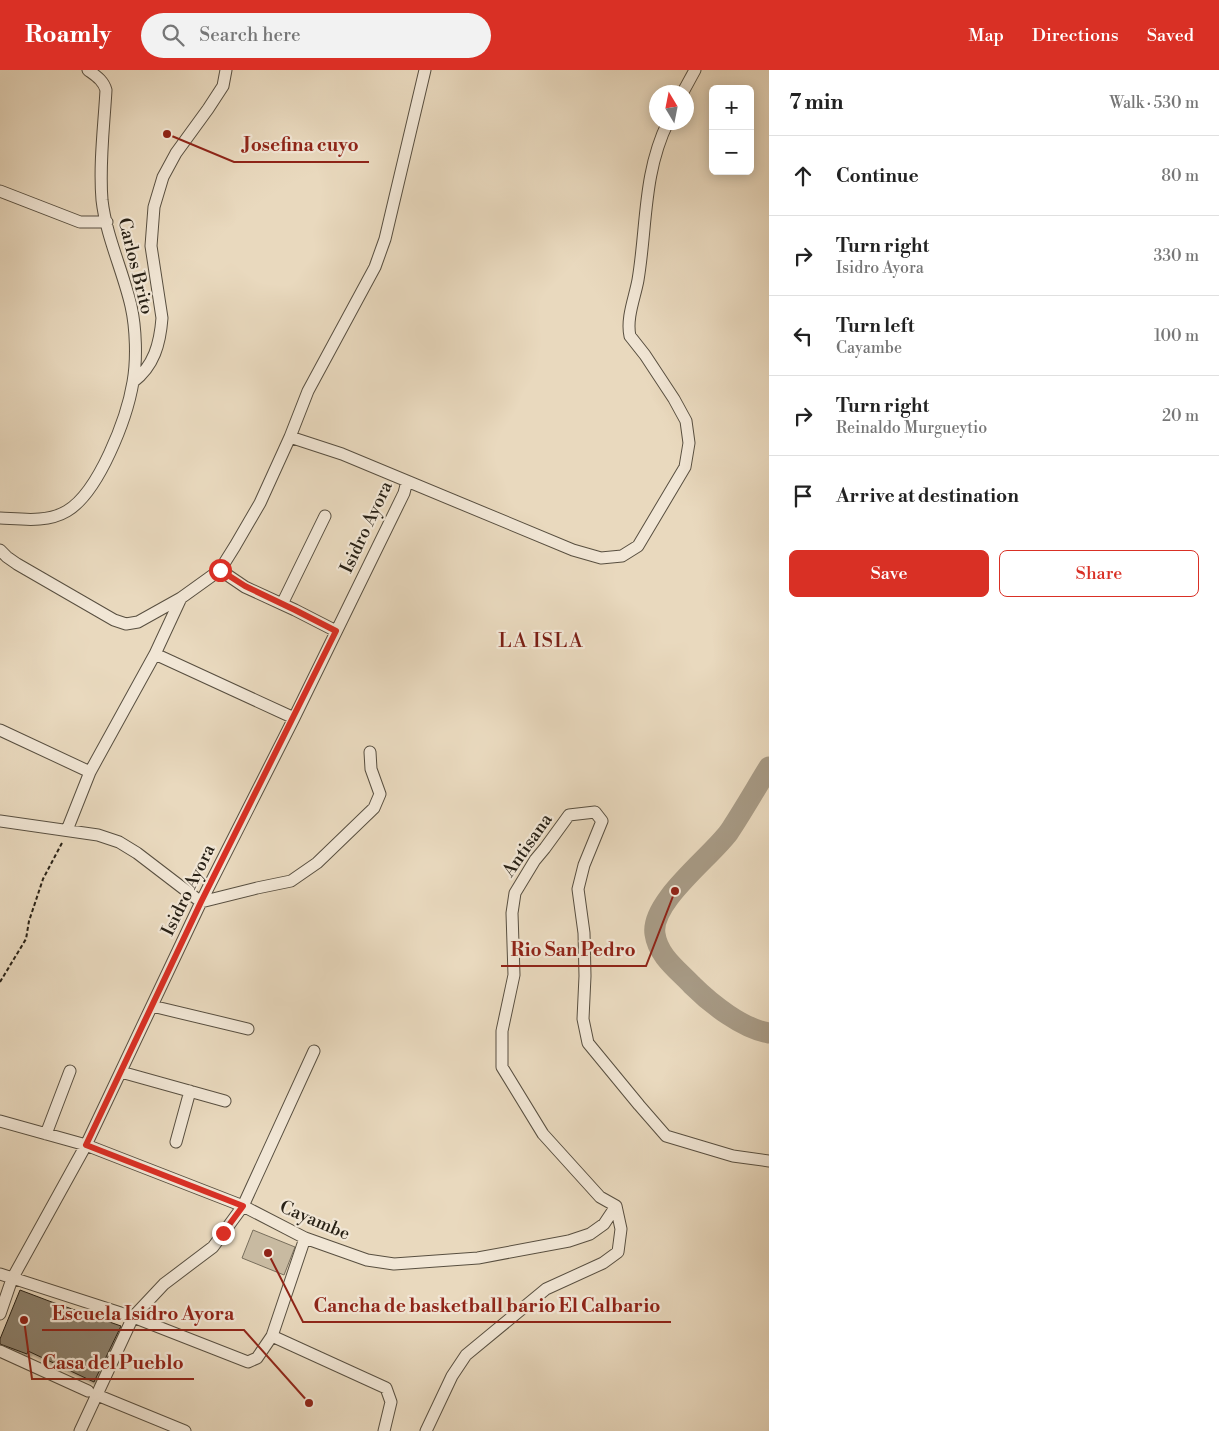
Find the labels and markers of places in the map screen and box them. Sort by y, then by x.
callout: Josefina cuyo [234,128,369,162]
callout: Rio San Pedro [501,932,646,966]
callout: Cancha de basketball bario El Calbario [303,1288,671,1322]
callout: Escuela Isidro Ayora [42,1296,244,1330]
callout: Casa del Pueblo [32,1345,194,1379]

